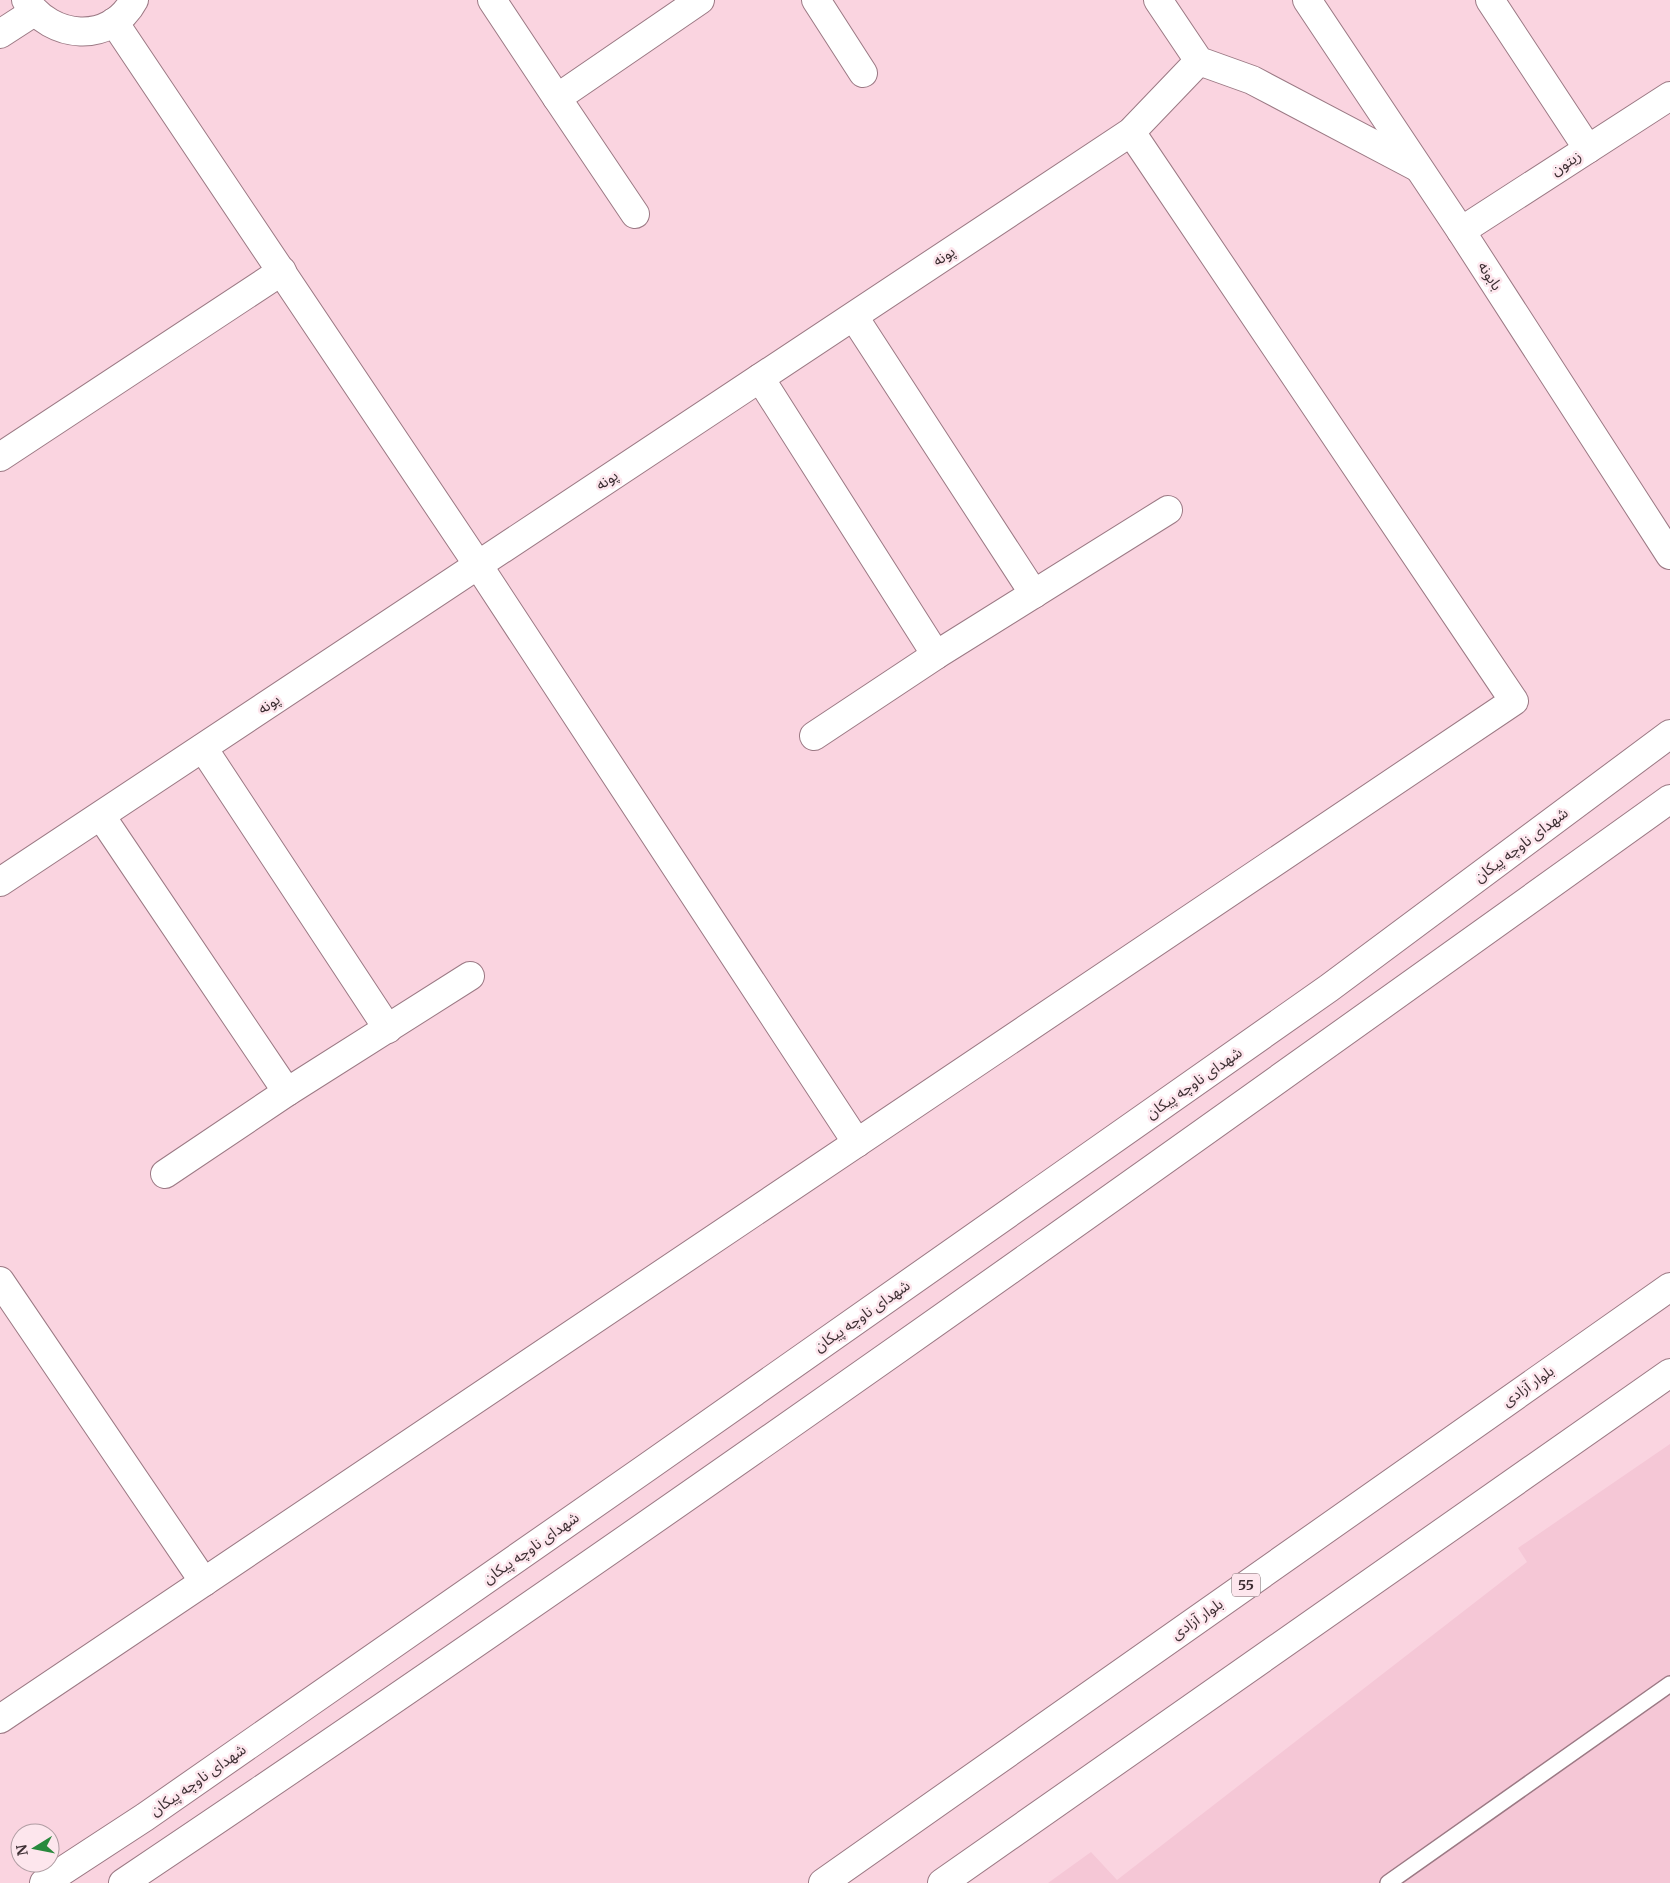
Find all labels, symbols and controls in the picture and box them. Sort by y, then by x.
street label: زیتون [1547,146,1585,179]
street label: پونه [929,241,959,271]
street label: بابونه [1474,258,1507,294]
street label: پونه [592,465,622,495]
street label: پونه [254,689,284,719]
street label: شهدای ناوچه پیکان [1470,803,1572,887]
street label: شهدای ناوچه پیکان [1142,1042,1246,1124]
street label: شهدای ناوچه پیکان [810,1275,914,1357]
street label: بلوار آزادی [1498,1361,1557,1410]
street label: شهدای ناوچه پیکان [479,1507,583,1589]
road number: 55 [1232,1574,1260,1596]
street label: بلوار آزادی [1167,1594,1226,1643]
street label: شهدای ناوچه پیکان [146,1739,250,1821]
north arrow [10,1823,60,1873]
text: N [12,1843,32,1857]

